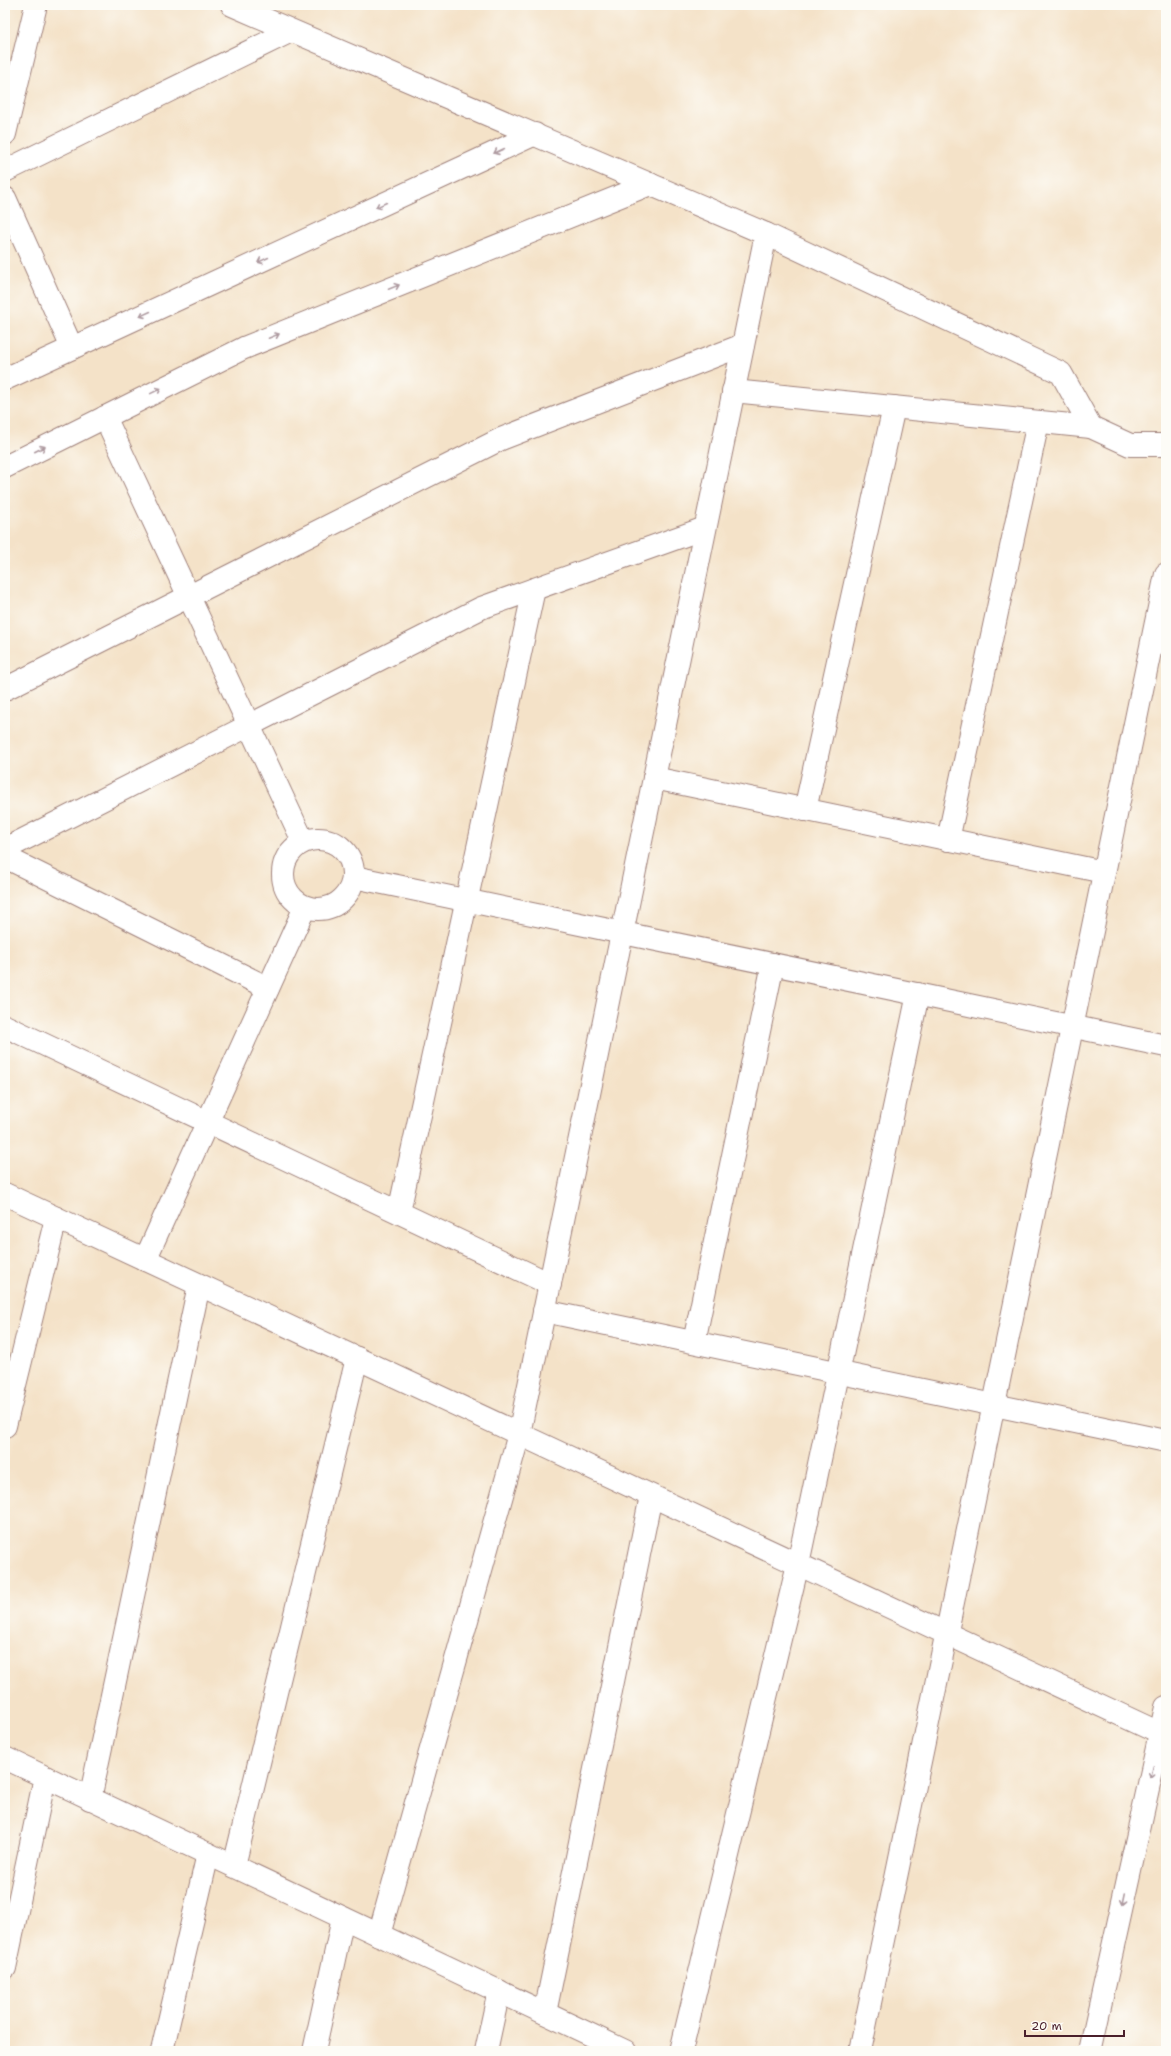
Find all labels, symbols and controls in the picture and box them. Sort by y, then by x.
one-way arrow [494,148,506,155]
one-way arrow [376,202,388,209]
one-way arrow [258,257,270,264]
one-way arrow [388,283,400,290]
one-way arrow [139,311,151,318]
one-way arrow [267,331,279,339]
one-way arrow [150,387,162,395]
one-way arrow [34,445,46,453]
one-way arrow [1147,1765,1155,1778]
one-way arrow [1119,1892,1127,1905]
scale bar [1025,2012,1124,2038]
text: 20 m [1031,2018,1062,2034]

